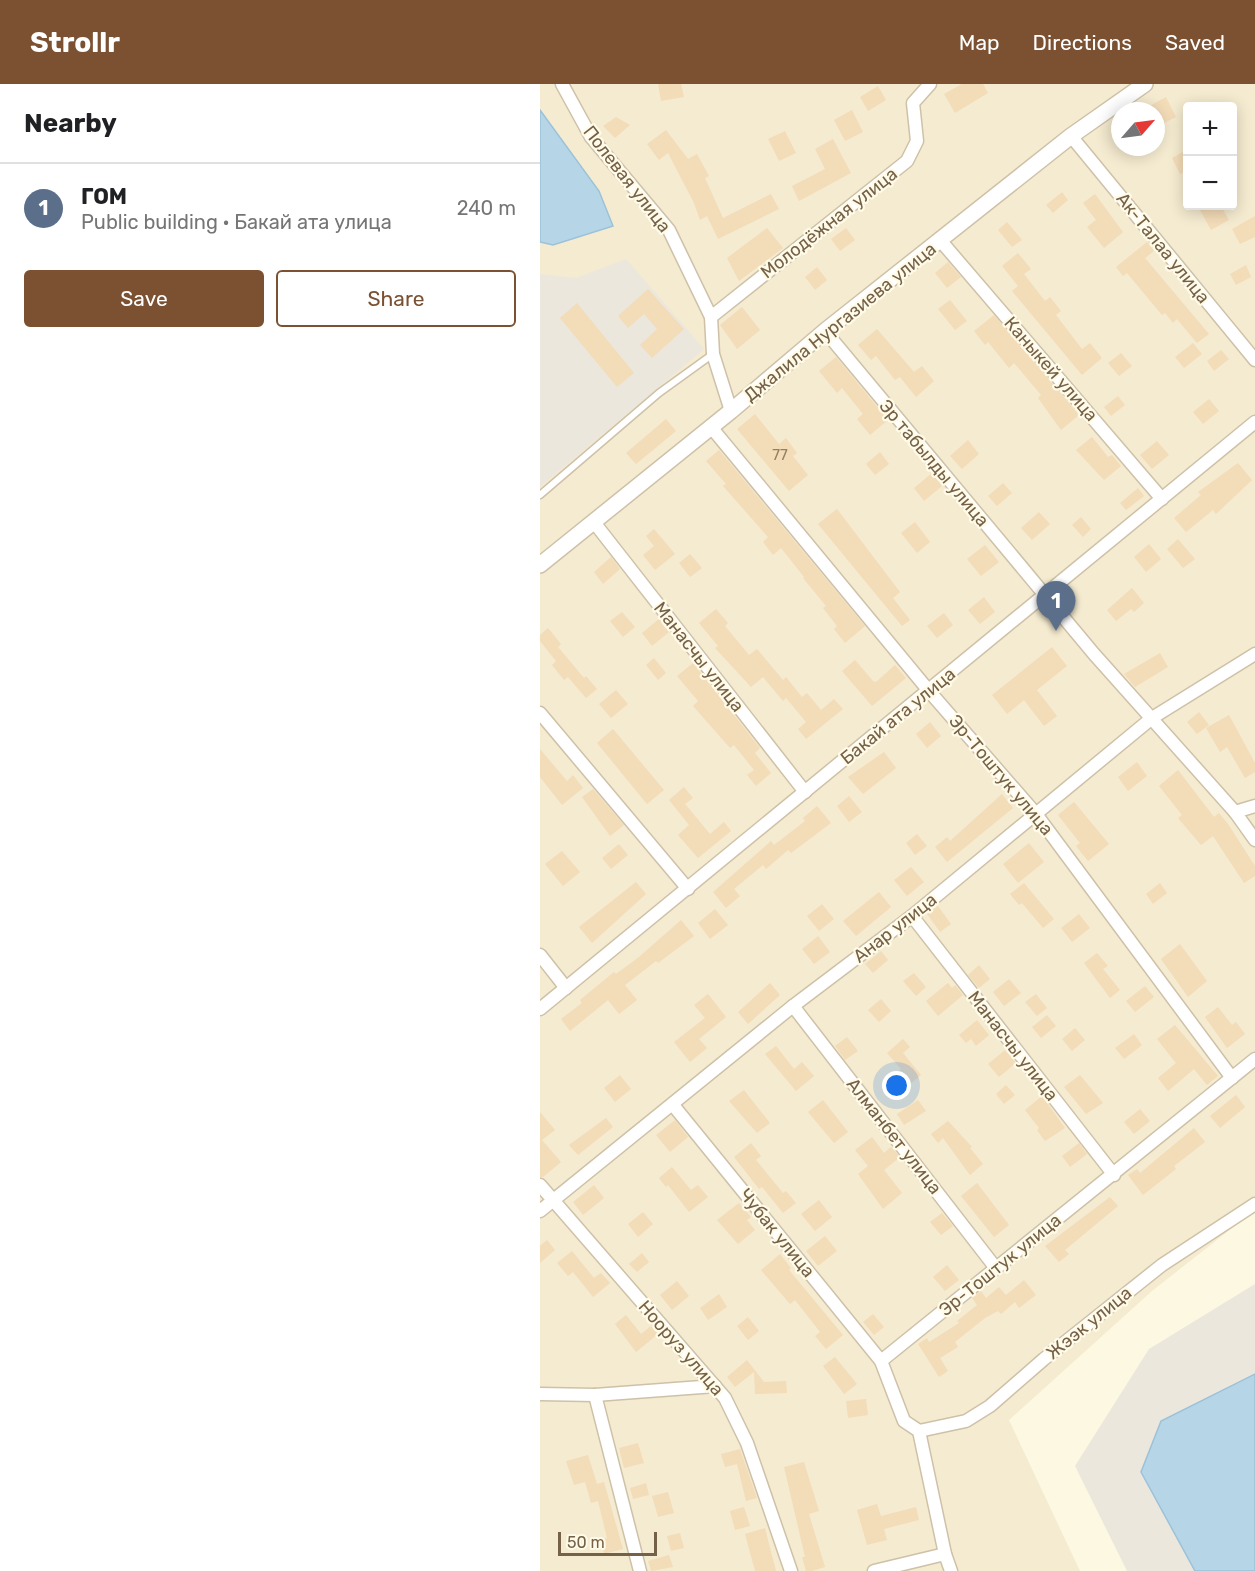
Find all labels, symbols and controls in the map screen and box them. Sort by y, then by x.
text: Strollr [30,26,120,59]
text: Map [959,30,1000,55]
text: Directions [1033,30,1132,55]
text: Saved [1165,30,1225,55]
north arrow [1111,102,1165,156]
map controls [1183,102,1237,210]
button: + [1183,102,1237,156]
text: Nearby [24,108,117,139]
street label: Полевая улица [578,121,676,237]
button: − [1183,156,1237,210]
street label: Молодёжная улица [756,163,902,283]
text: ГОМ [81,183,127,210]
street label: Ак-Талаа улица [1111,188,1215,308]
text: 1 [39,196,48,220]
text: 240 m [457,196,516,220]
text: Public building · Бакай ата улица [81,210,392,234]
street label: Джалила Нургазиева улица [739,238,941,406]
button: Save [24,270,264,327]
button: Share [276,270,516,327]
street label: Каныкей улица [1000,312,1102,426]
street label: Эр табылды улица [874,395,994,531]
house number: 77 [772,446,788,464]
pin: 1 [1036,582,1076,631]
street label: Манасчы улица [649,597,749,717]
street label: Бакай ата улица [836,663,960,769]
street label: Эр-Тоштук улица [944,710,1058,840]
street label: Анар улица [849,889,941,967]
street label: Манасчы улица [963,986,1063,1106]
your location [882,1071,911,1100]
street label: Алманбет улица [842,1073,946,1199]
street label: Чубак улица [735,1184,819,1282]
street label: Эр-Тоштук улица [934,1209,1066,1321]
street label: Жээк улица [1042,1282,1136,1364]
street label: Нооруз улица [634,1296,728,1400]
scale bar [558,1529,657,1556]
text: 50 m [567,1533,605,1552]

